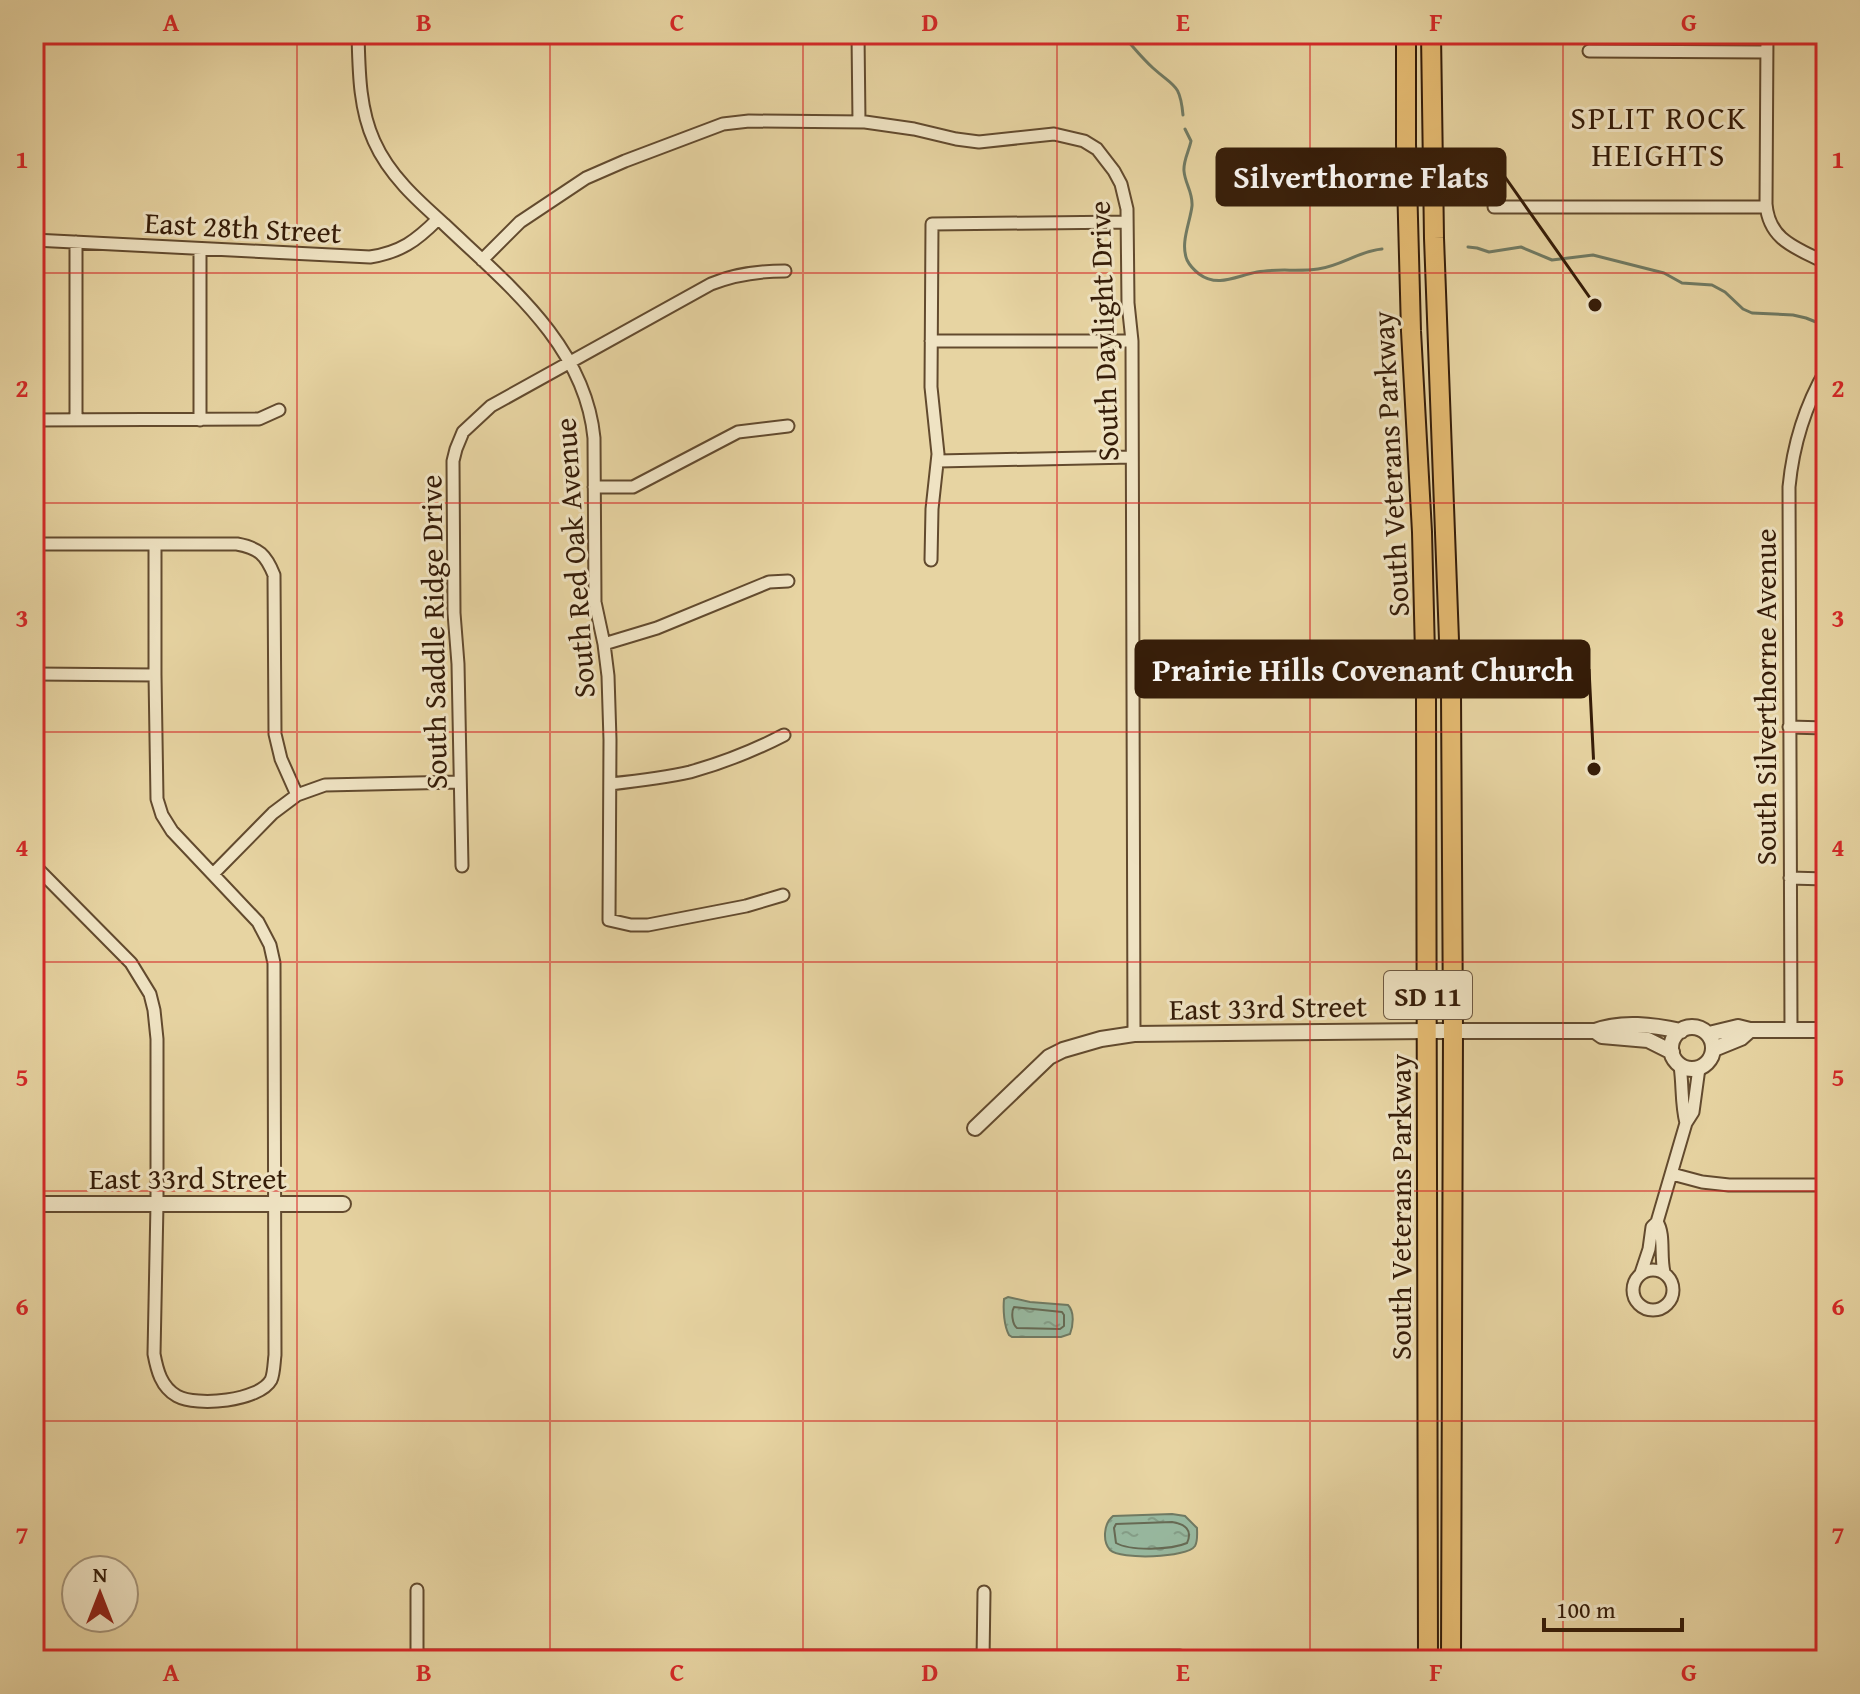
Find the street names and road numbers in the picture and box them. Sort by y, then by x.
street label: East 28th Street [143,200,343,254]
street label: South Daylight Drive [1076,200,1130,462]
street label: South Veterans Parkway [1360,310,1420,618]
street label: South Red Oak Avenue [542,416,606,700]
street label: South Saddle Ridge Drive [408,474,458,790]
street label: South Silverthorne Avenue [1743,528,1787,866]
road number: SD 11 [1384,971,1472,1019]
street label: East 33rd Street [1169,983,1368,1031]
street label: South Veterans Parkway [1378,1054,1422,1360]
street label: East 33rd Street [89,1156,287,1200]

